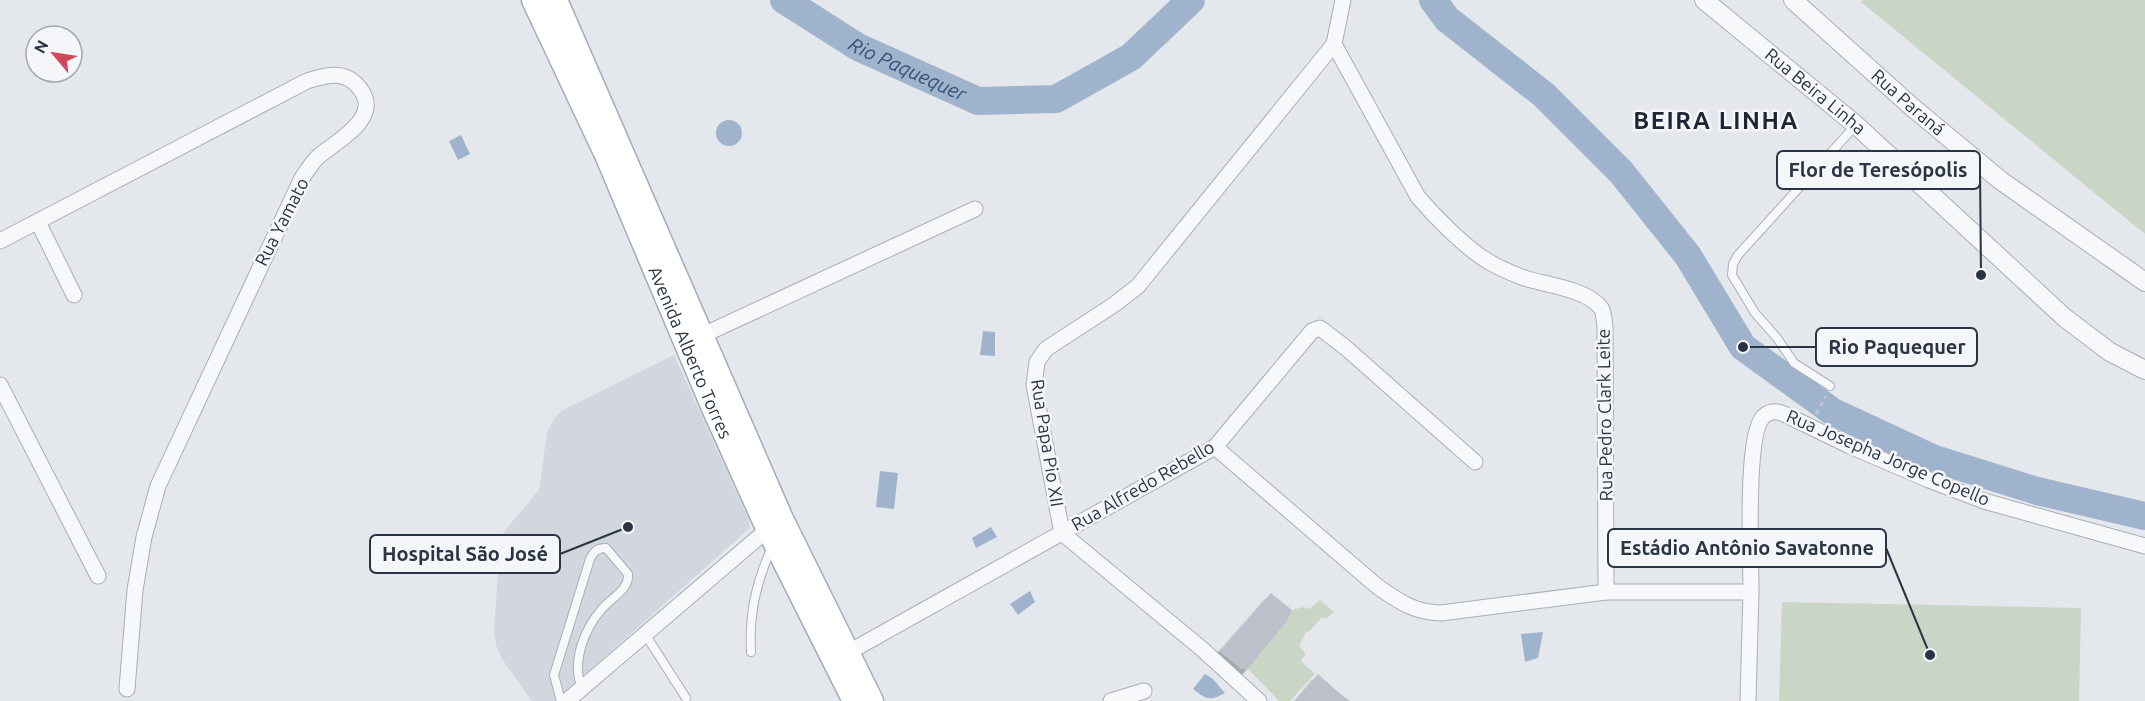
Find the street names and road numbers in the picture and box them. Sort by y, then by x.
street label: Rua Beira Linha [1762,44,1870,138]
street label: Rua Paraná [1868,65,1949,139]
street label: Rua Yamato [250,174,312,269]
street label: Avenida Alberto Torres [645,263,736,442]
street label: Rua Pedro Clark Leite [1592,328,1616,502]
street label: Rua Papa Pio XII [1028,378,1068,508]
street label: Rua Josepha Jorge Copello [1784,405,1993,509]
street label: Rua Alfredo Rebello [1068,436,1217,534]

